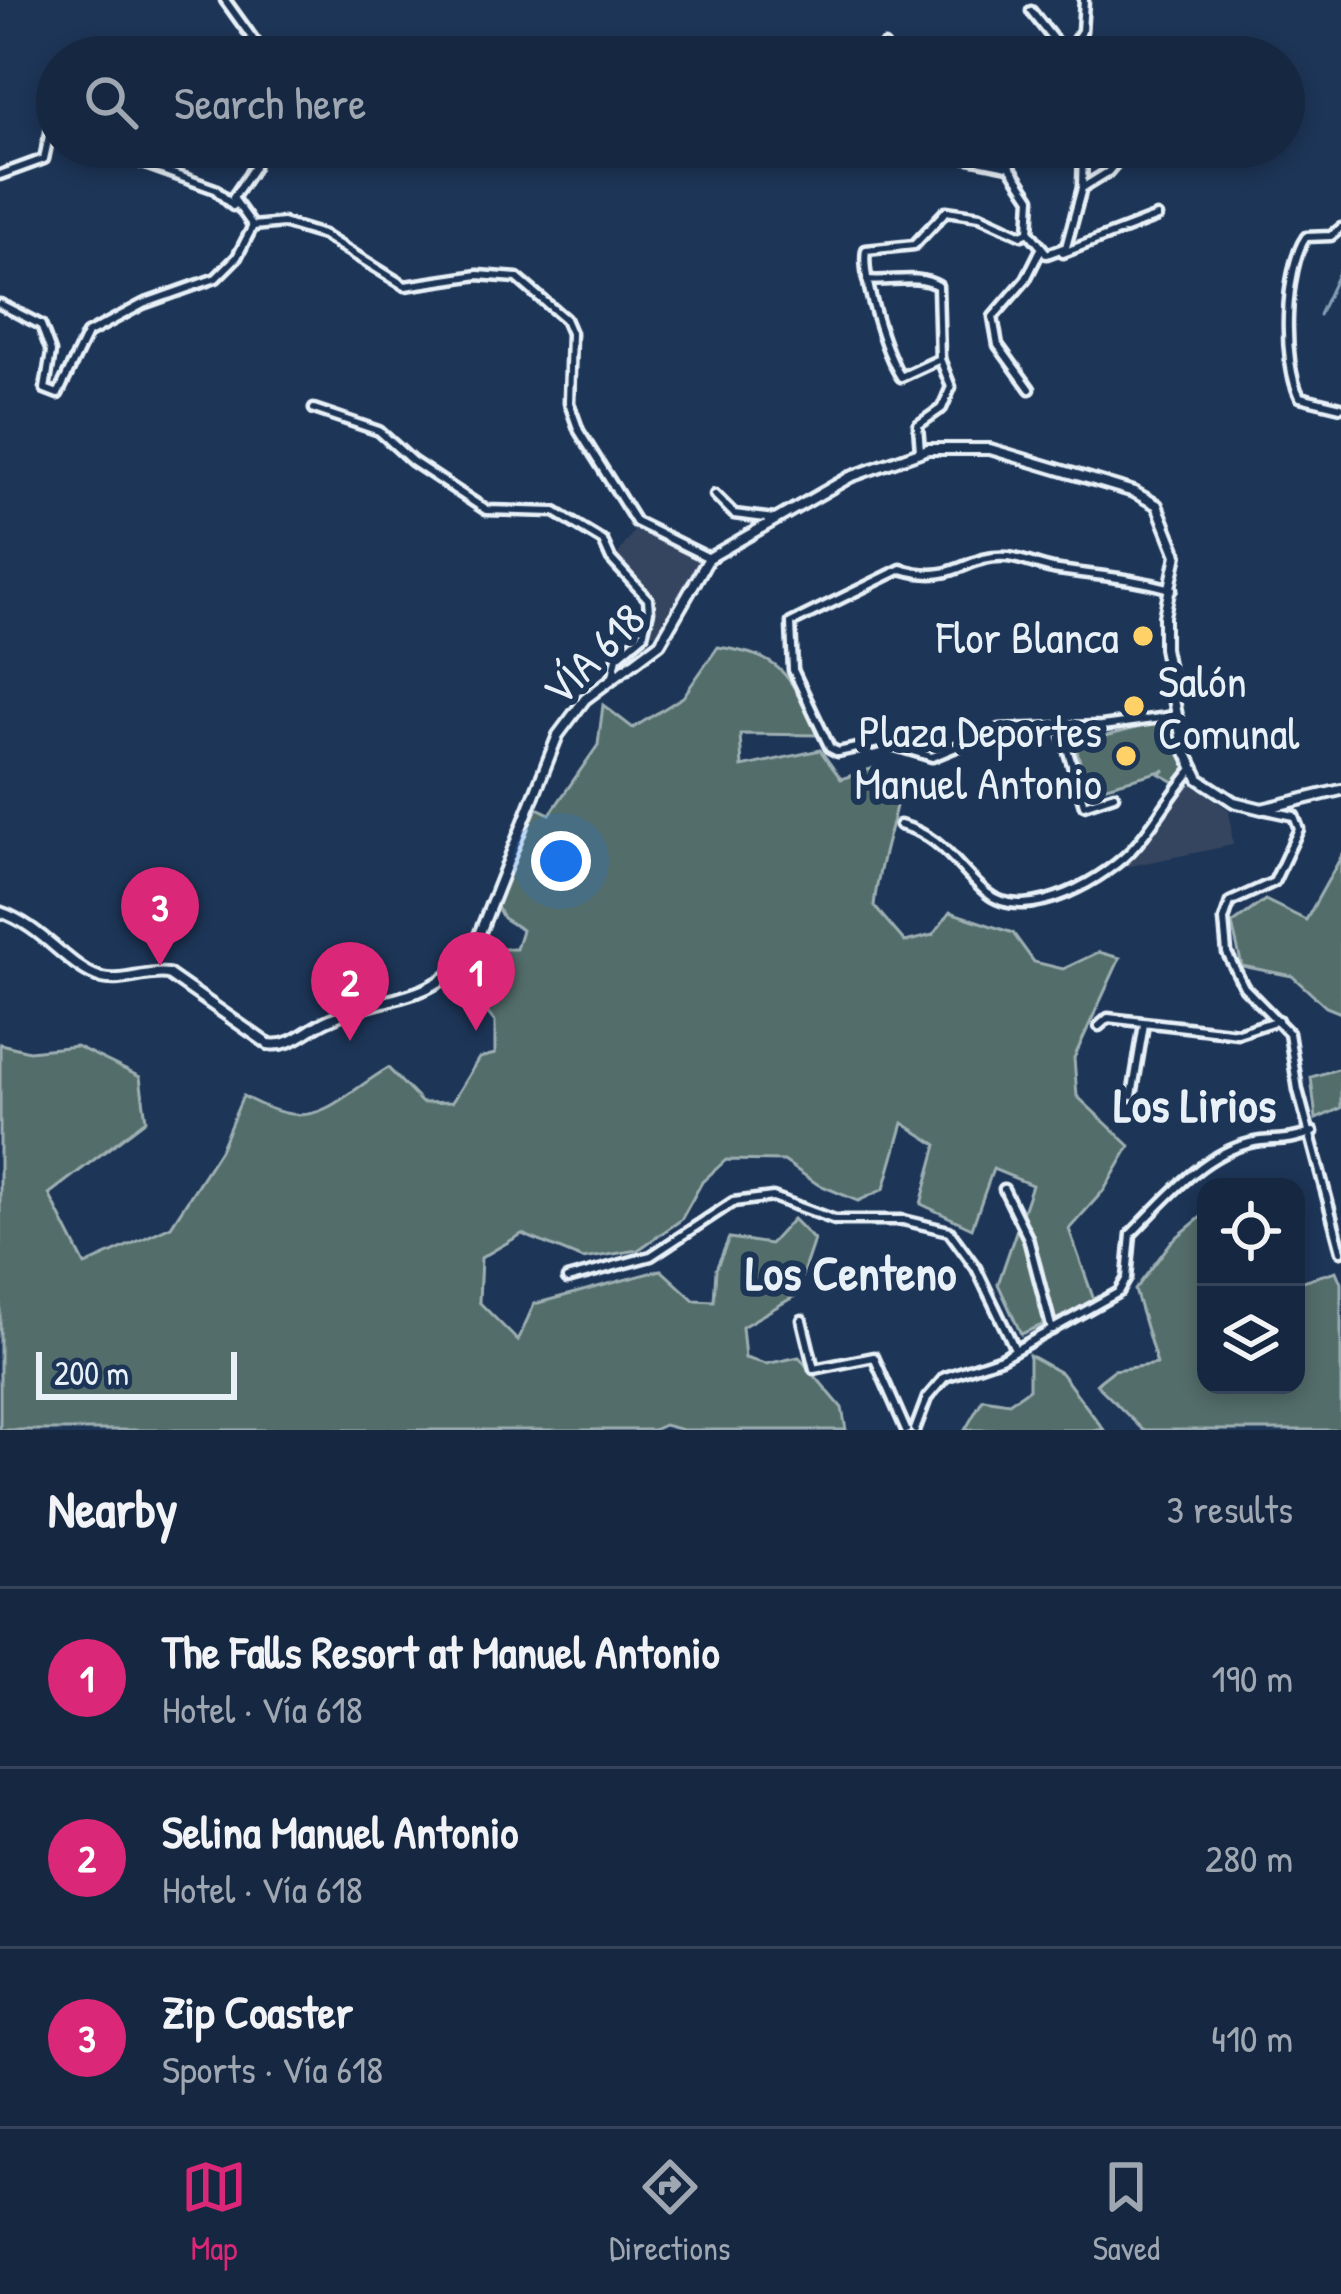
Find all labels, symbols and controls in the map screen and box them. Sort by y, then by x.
search box [36,36,1305,168]
icon: search [78,69,144,135]
text: Search here [174,72,366,133]
street label: VÍA 618 [528,589,658,719]
place label: Flor Blanca [935,606,1119,667]
marker: Flor Blanca [1130,623,1156,649]
place label: Salón Comunal [1158,650,1299,763]
marker: Salón Comunal [1121,693,1147,719]
place label: Plaza Deportes Manuel Antonio [855,700,1102,813]
marker: Plaza Deportes Manuel Antonio [1113,743,1139,769]
your location [531,831,591,891]
pin: 3 [121,867,199,966]
pin: 1 [437,932,515,1031]
pin: 2 [311,942,389,1041]
district label: Los Lirios [1114,1072,1276,1137]
map controls [1197,1178,1305,1394]
button: locate [1197,1178,1305,1286]
district label: Los Centeno [746,1240,956,1305]
button: layers [1197,1286,1305,1394]
scale bar [36,1346,237,1399]
text: 200 m [54,1351,129,1395]
text: Nearby [48,1474,178,1543]
text: 3 results [1167,1482,1293,1535]
text: The Falls Resort at Manuel Antonio [162,1621,720,1682]
text: 1 [80,1651,94,1704]
text: 190 m [1212,1651,1293,1704]
text: Hotel · Vía 618 [162,1682,363,1735]
text: Selina Manuel Antonio [162,1801,518,1862]
text: 2 [78,1831,96,1884]
text: 280 m [1205,1831,1293,1884]
text: Hotel · Vía 618 [162,1862,363,1915]
text: Zip Coaster [162,1981,353,2042]
text: 3 [78,2011,96,2064]
text: 410 m [1211,2011,1293,2064]
text: Sports · Vía 618 [162,2042,383,2095]
tab: Map [181,2154,247,2270]
tab: Directions [609,2154,731,2270]
tab: Saved [1093,2154,1160,2270]

